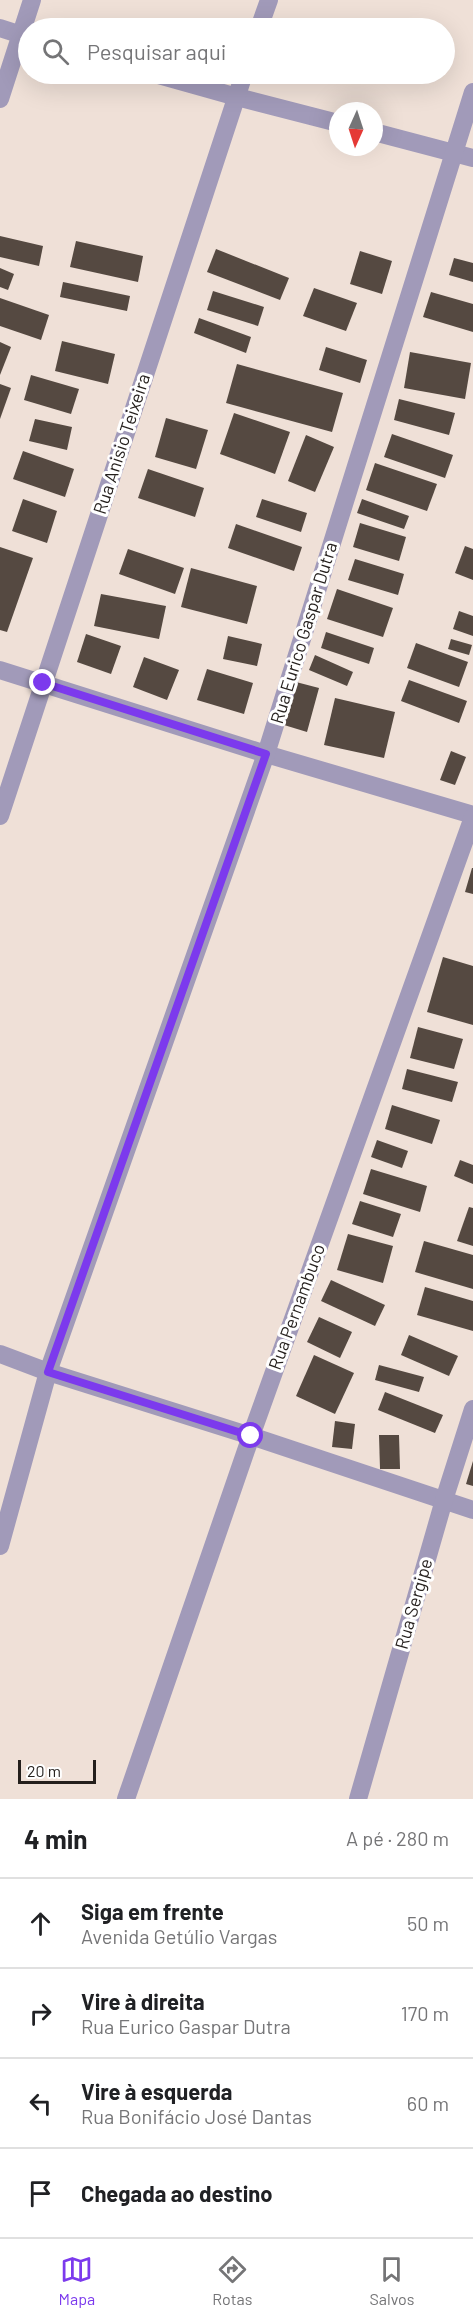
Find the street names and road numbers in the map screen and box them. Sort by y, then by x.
street label: Rua Anisio Teixeira [88,371,154,517]
street label: Rua Eurico Gaspar Dutra [265,539,341,726]
street label: Rua Pernambuco [263,1241,329,1373]
street label: Rua Sergipe [390,1556,437,1652]

